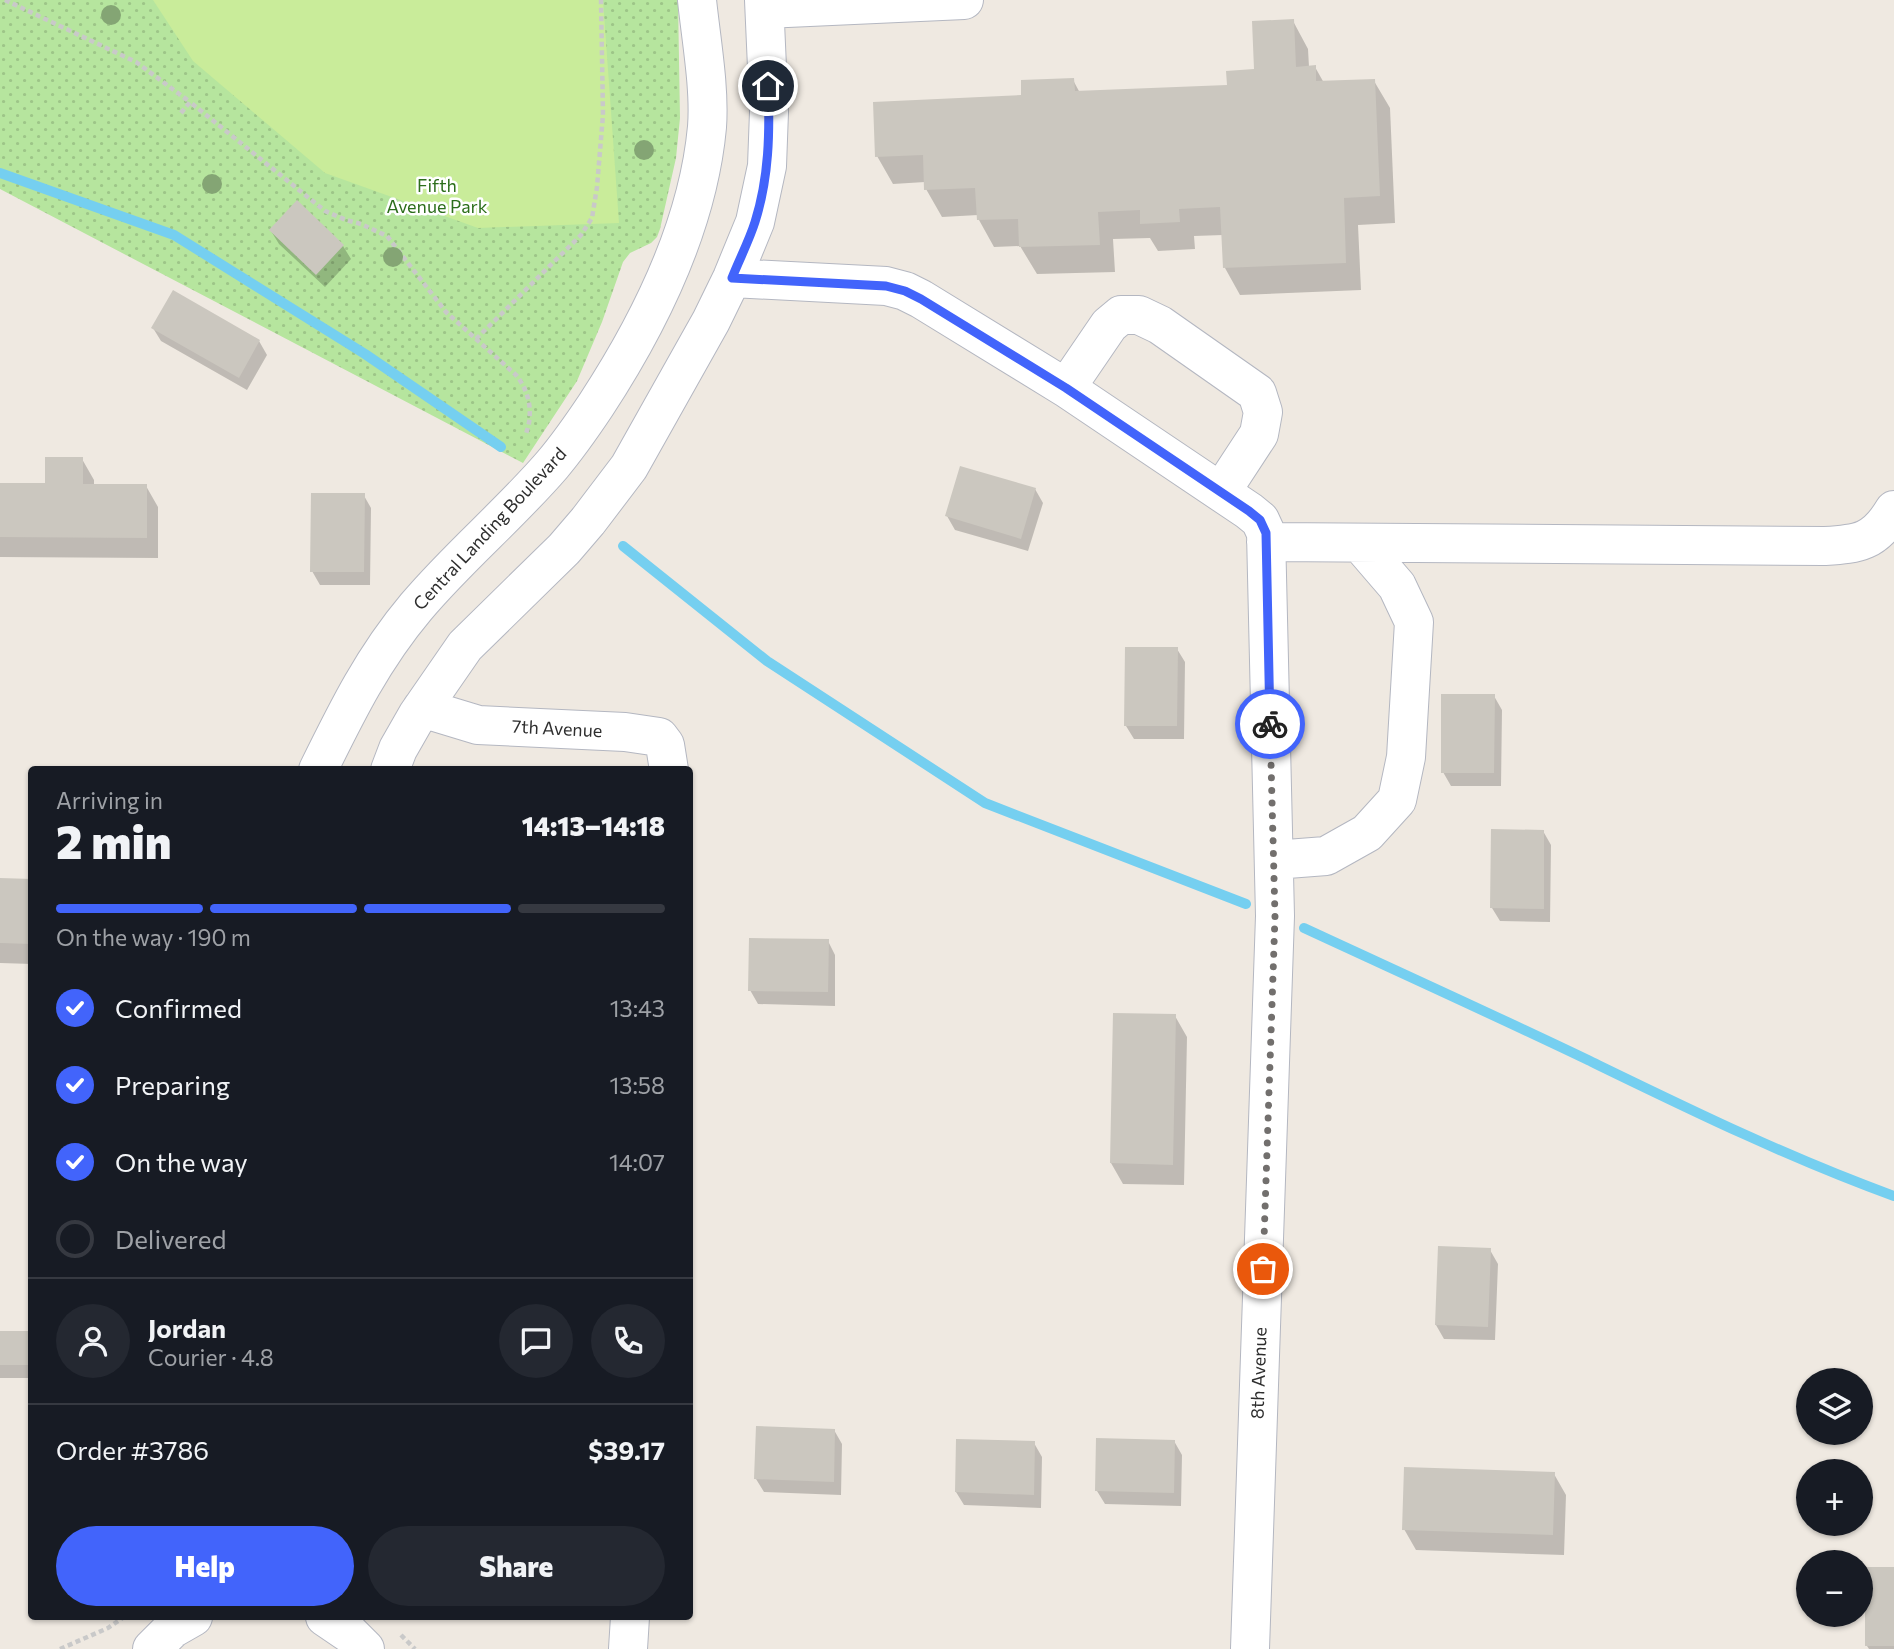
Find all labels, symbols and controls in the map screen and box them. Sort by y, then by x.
pin [738,56,798,116]
icon: home [749,67,787,105]
park label: Fifth Avenue Park [386,174,488,217]
street label: Central Landing Boulevard [408,442,570,614]
courier [1235,689,1305,759]
icon: bike [1251,705,1289,743]
street label: 7th Avenue [511,715,603,741]
text: Arriving in [56,786,163,814]
text: 14:13–14:18 [522,810,665,841]
text: 2 min [56,812,172,868]
text: On the way · 190 m [56,923,251,951]
icon: check [56,989,94,1027]
text: Confirmed [115,992,242,1023]
text: 13:43 [610,994,665,1022]
icon: check [56,1066,94,1104]
text: Preparing [115,1069,230,1100]
text: 13:58 [609,1071,665,1099]
icon: check [56,1143,94,1181]
text: On the way [115,1146,248,1177]
text: 14:07 [609,1148,665,1176]
text: Delivered [115,1223,226,1254]
pin [1233,1239,1293,1299]
icon: bag [1244,1250,1282,1288]
button: person [56,1304,130,1378]
button: chat [499,1304,573,1378]
button: phone [591,1304,665,1378]
text: Jordan [148,1312,226,1343]
street label: 8th Avenue [1245,1327,1271,1419]
text: Courier · 4.8 [148,1343,274,1371]
map controls [1796,1368,1873,1627]
button: layers [1796,1368,1873,1445]
text: Order #3786 [56,1434,209,1465]
text: $39.17 [588,1434,665,1465]
button: + [1796,1459,1873,1536]
button: Help [56,1526,354,1606]
button: Share [368,1526,665,1606]
button: − [1796,1550,1873,1627]

